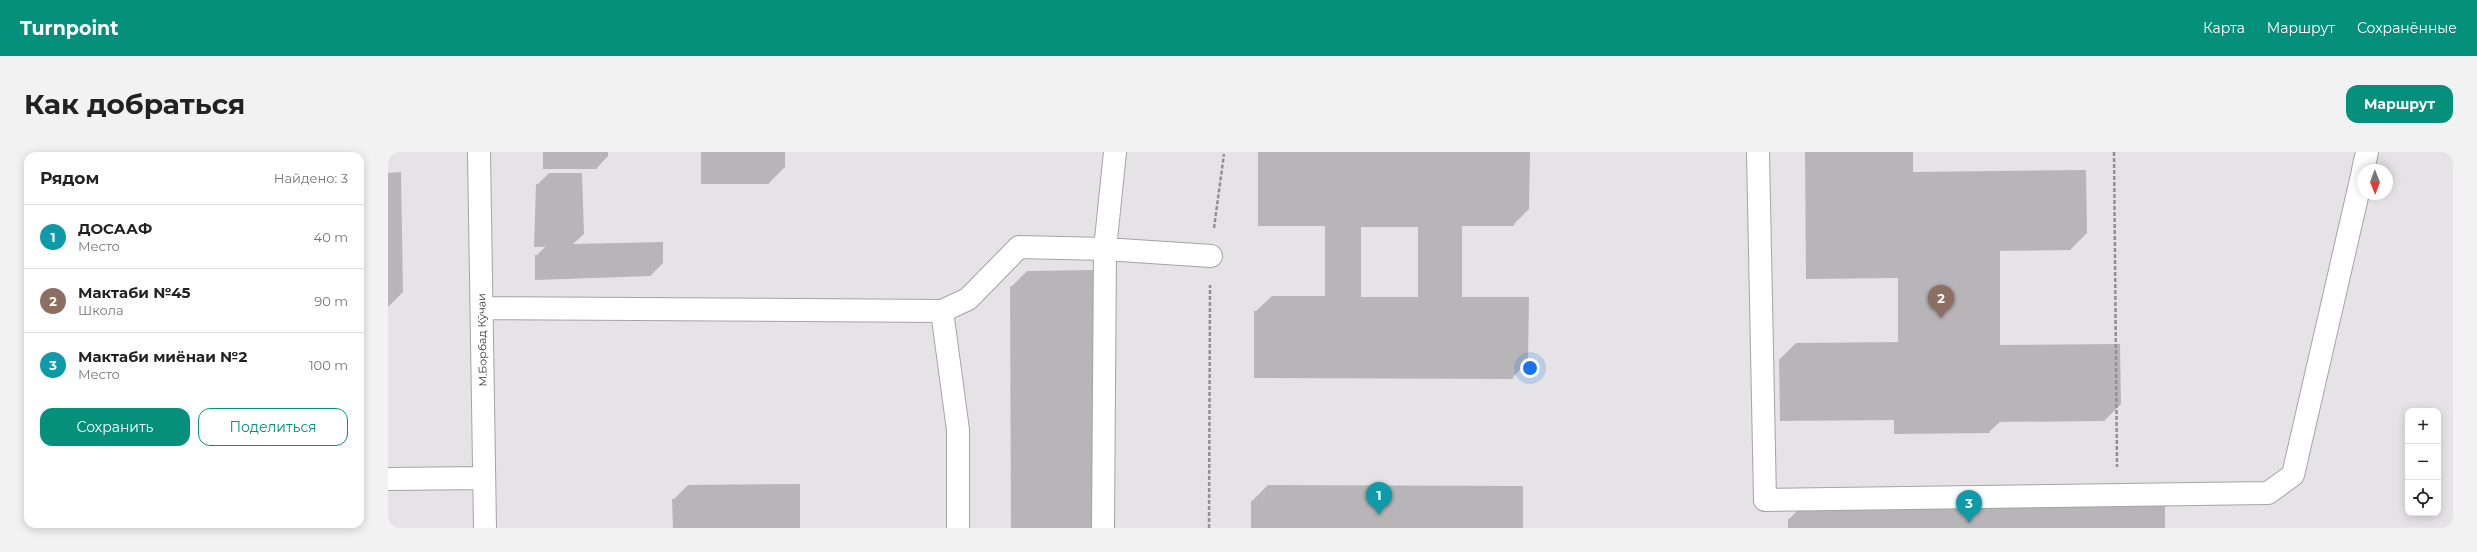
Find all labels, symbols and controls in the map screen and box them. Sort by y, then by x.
text: Turnpoint [20,17,119,40]
text: Карта [2203,19,2245,37]
text: Маршрут [2267,19,2335,37]
text: Сохранённые [2357,19,2457,37]
button: Маршрут [2346,85,2453,123]
text: Как добраться [24,87,245,121]
north arrow [2357,164,2393,200]
text: Рядом [40,168,99,188]
text: Найдено: 3 [274,170,348,186]
text: ДОСААФ [78,219,152,238]
text: 1 [50,229,56,245]
text: 40 m [314,229,348,245]
text: Место [78,238,120,254]
text: Мактаби №45 [78,283,190,302]
pin: 2 [1928,285,1954,318]
text: 2 [49,293,57,309]
text: 90 m [314,293,348,309]
street label: М.Борбад Кӯчаи [474,293,490,387]
text: Школа [78,302,124,318]
text: Мактаби миёнаи №2 [78,347,247,366]
text: 3 [49,357,57,373]
text: 100 m [309,357,348,373]
your location [1520,358,1540,378]
text: Место [78,366,120,382]
button: Сохранить [40,408,190,446]
button: Поделиться [198,408,348,446]
map controls [2405,408,2441,516]
button: + [2405,408,2441,444]
button: − [2405,444,2441,480]
button: locate [2405,480,2441,516]
pin: 1 [1366,482,1392,515]
pin: 3 [1956,490,1982,523]

